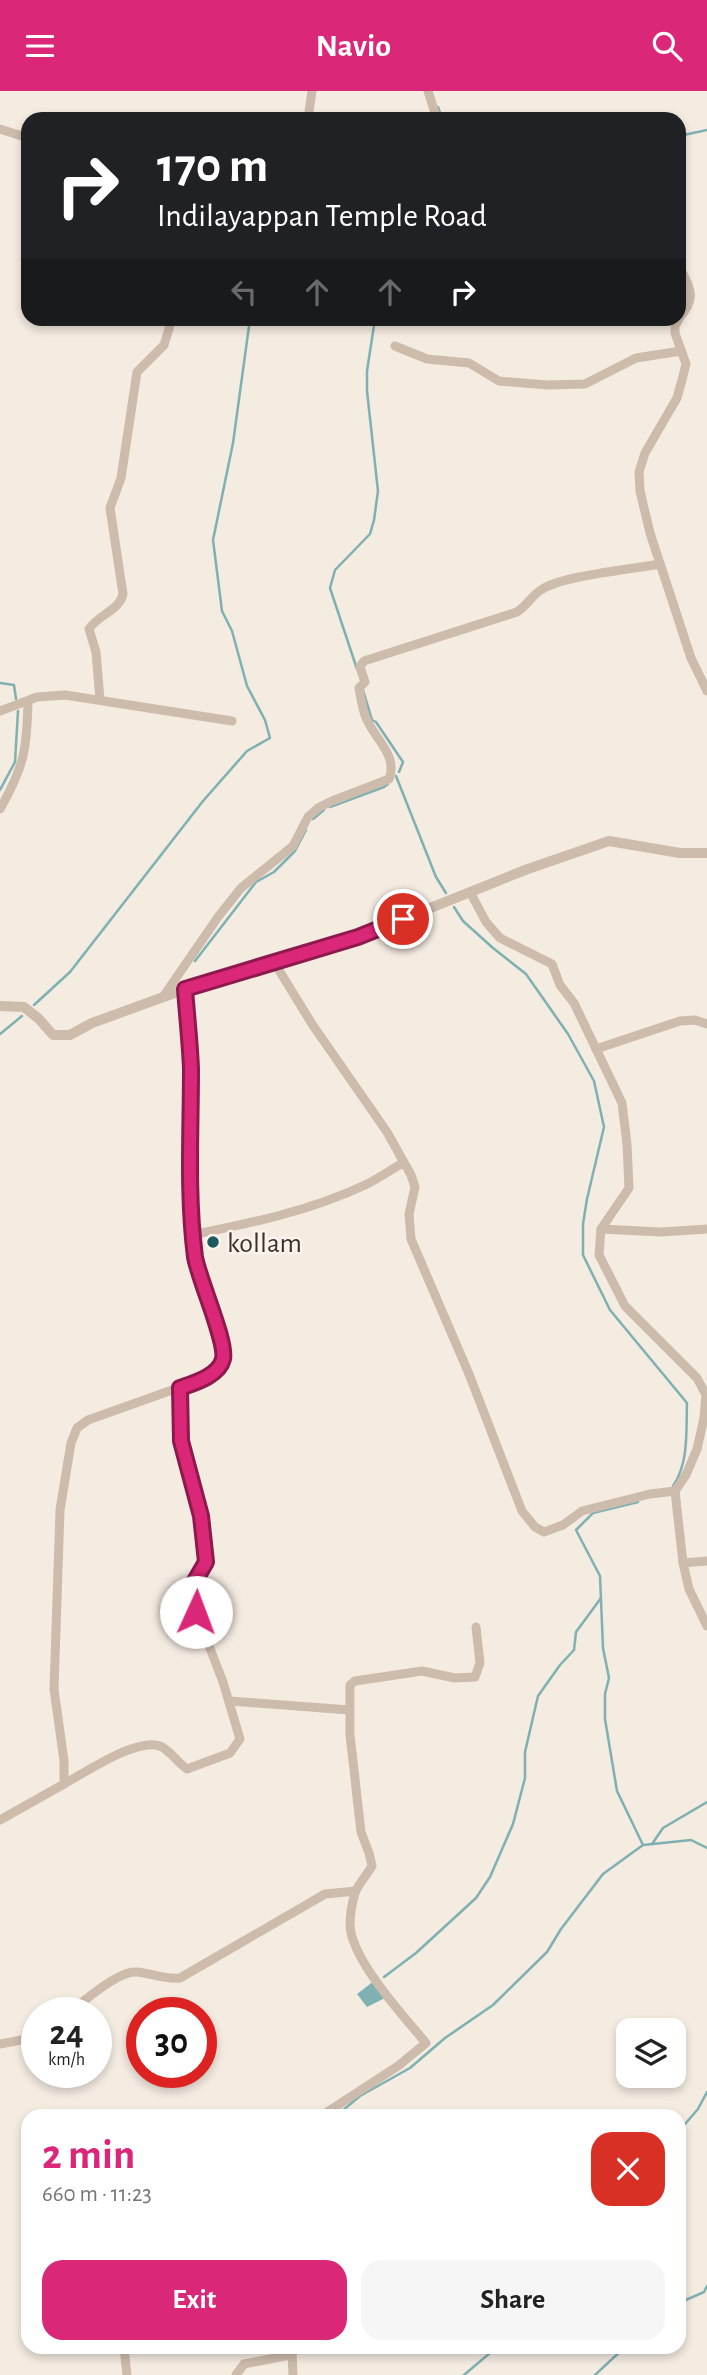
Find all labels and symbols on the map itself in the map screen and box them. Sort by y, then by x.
pin [373,889,433,949]
place label: kollam [227,1230,302,1258]
marker: kollam [205,1234,221,1250]
position arrow [159,1575,233,1649]
speed limit sign: 30 [126,1997,217,2088]

